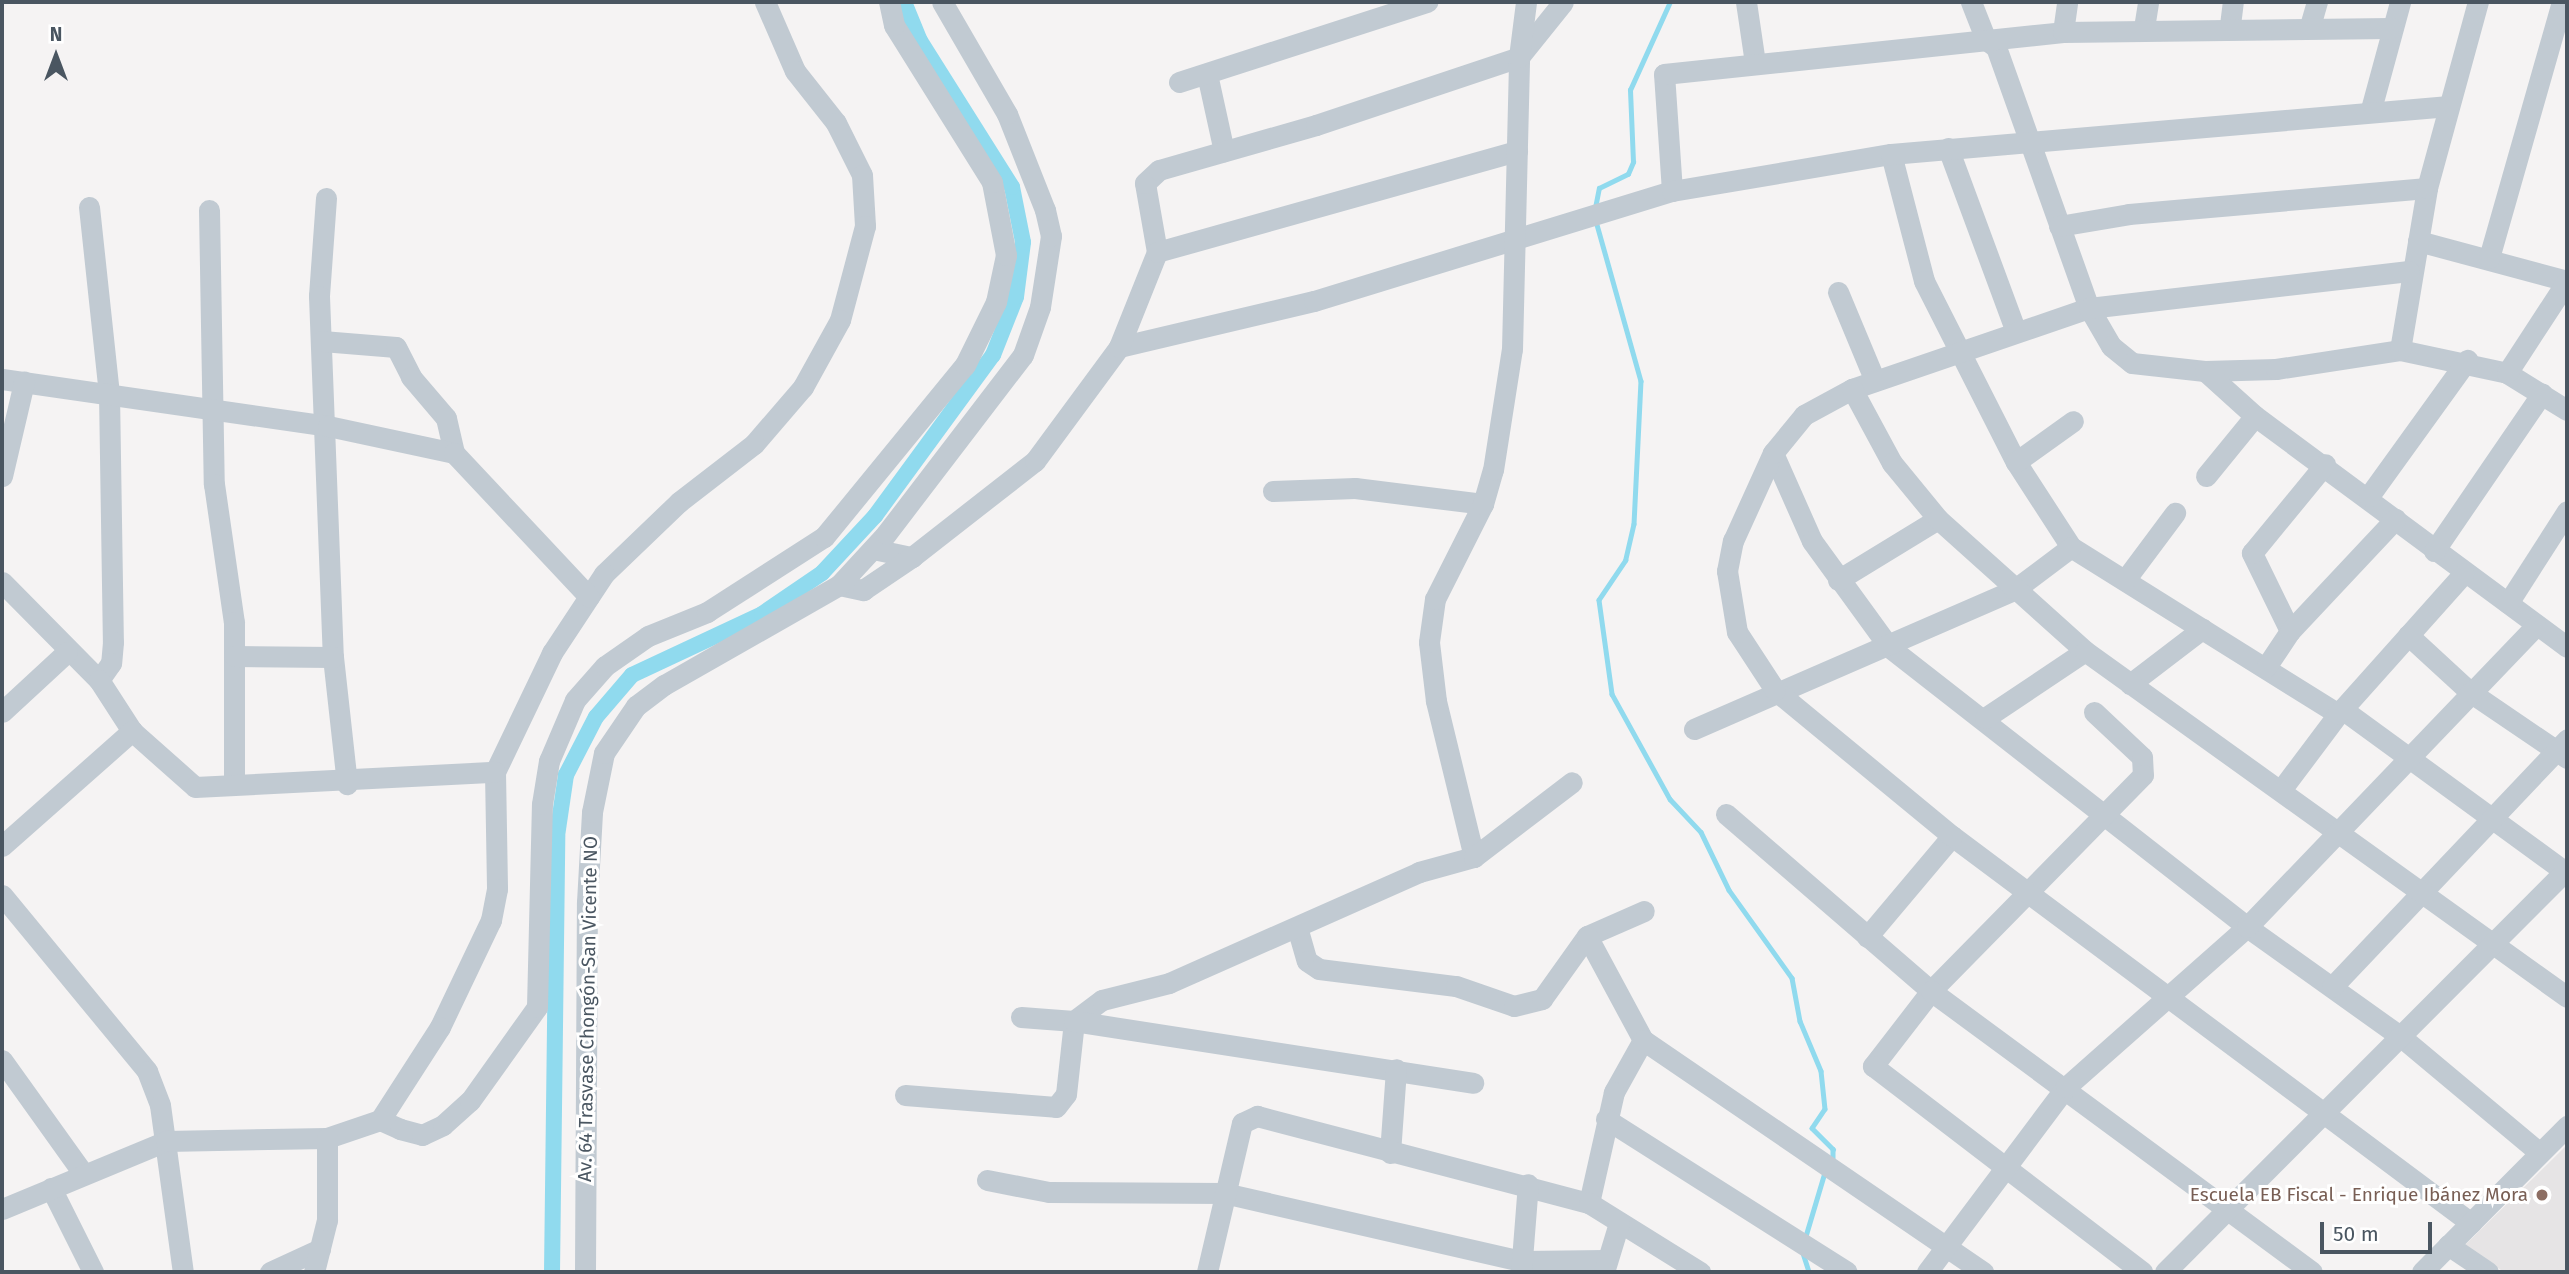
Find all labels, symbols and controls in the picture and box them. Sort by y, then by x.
north arrow [21,21,91,91]
text: N [50,23,62,46]
street label: Av. 64 Trasvase Chongón-San Vicente NO [574,836,602,1182]
place label: Escuela EB Fiscal - Enrique Ibánez Mora [2190,1184,2528,1206]
marker: Escuela EB Fiscal - Enrique Ibánez Mora [2534,1187,2550,1203]
scale bar [2324,1208,2436,1252]
text: 50 m [2333,1221,2379,1247]

